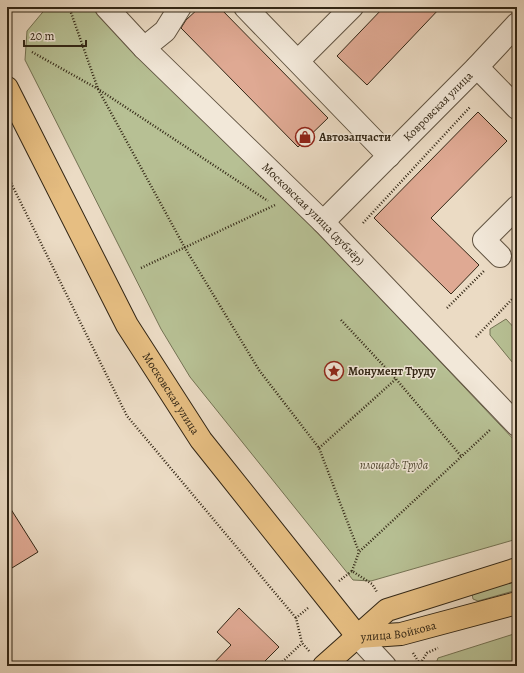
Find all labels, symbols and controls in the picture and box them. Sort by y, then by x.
scale bar [24,22,86,48]
text: 20 m [30,28,54,44]
street label: Ковровская улица [400,67,477,145]
shop icon: Автозапчасти [294,126,316,148]
place label: Автозапчасти [318,129,391,145]
street label: Московская улица (дублёр) [259,159,368,269]
street label: Московская улица [139,349,204,438]
place icon: Монумент Труду [323,360,345,382]
place label: Монумент Труду [348,363,436,379]
park label: площадь Труда [360,457,429,473]
street label: улица Войкова [359,617,438,645]

